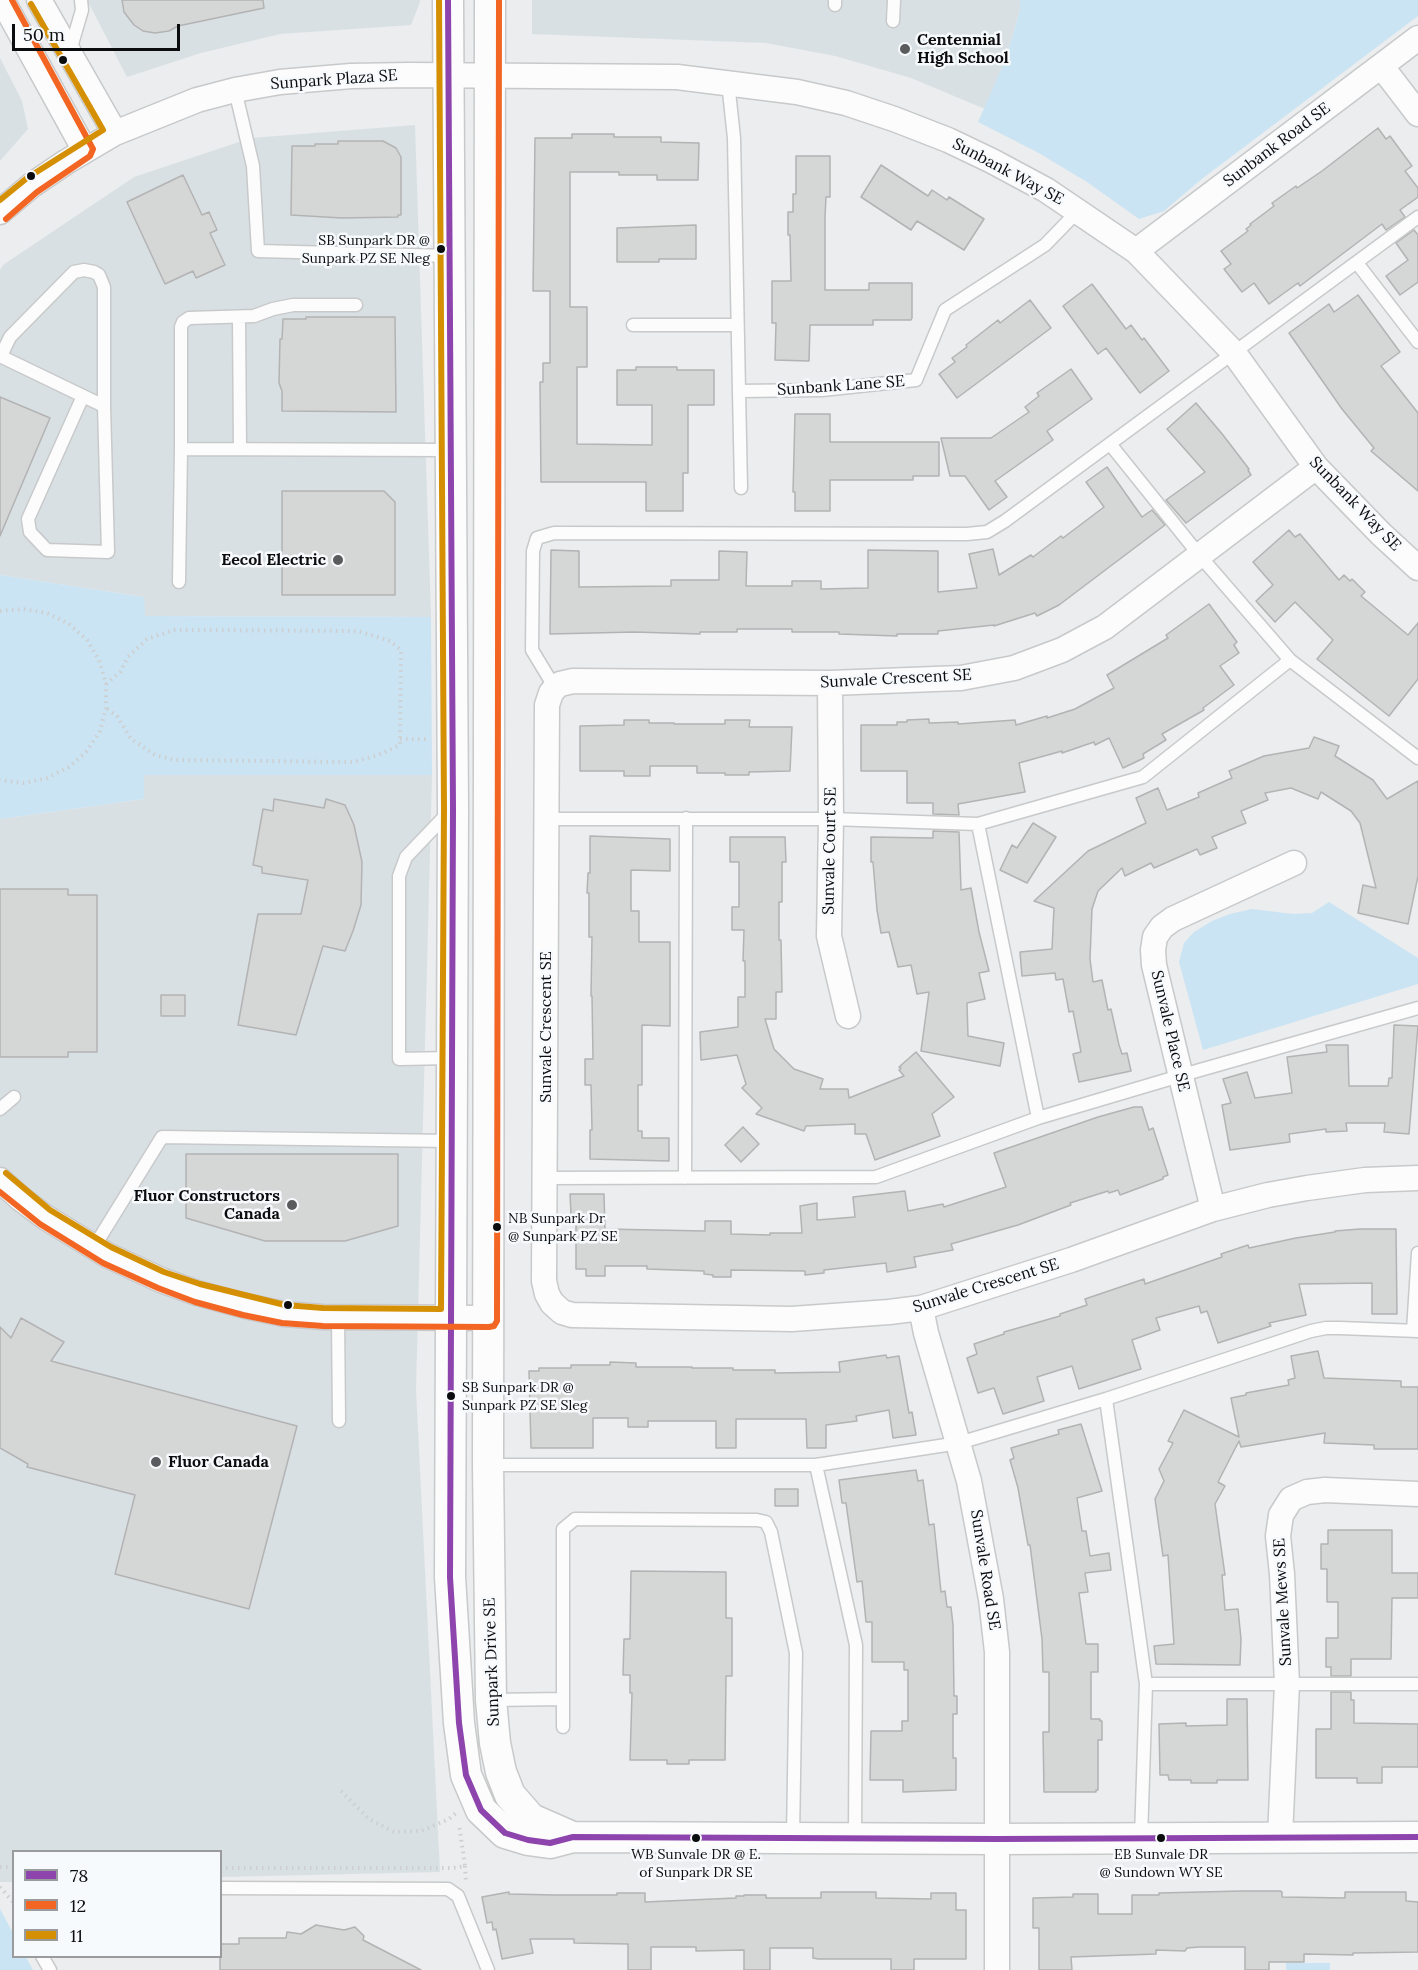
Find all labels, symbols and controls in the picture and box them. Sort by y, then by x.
scale bar [15,12,183,50]
text: 50 m [23,23,65,46]
place label: Centennial High School [917,30,1009,68]
marker: Centennial High School [898,42,912,56]
unlabelled marker [57,54,69,66]
street label: Sunpark Plaza SE [270,66,398,94]
street label: Sunbank Road SE [1220,99,1334,191]
street label: Sunbank Way SE [949,135,1067,209]
unlabelled marker [25,170,37,182]
place label: SB Sunpark DR @ Sunpark PZ SE Nleg [302,233,430,266]
marker: SB Sunpark DR @ Sunpark PZ SE Nleg [435,243,447,255]
street label: Sunbank Lane SE [777,372,905,400]
street label: Sunbank Way SE [1305,453,1405,555]
place label: Eecol Electric [221,550,326,570]
marker: Eecol Electric [331,553,345,567]
street label: Sunvale Crescent SE [820,665,972,693]
street label: Sunvale Court SE [819,787,841,915]
street label: Sunvale Crescent SE [536,951,556,1103]
street label: Sunvale Place SE [1147,968,1193,1094]
place label: Fluor Constructors Canada [133,1186,280,1224]
marker: Fluor Constructors Canada [285,1198,299,1212]
place label: NB Sunpark Dr @ Sunpark PZ SE [508,1211,618,1244]
marker: NB Sunpark Dr @ Sunpark PZ SE [491,1221,503,1233]
street label: Sunvale Crescent SE [911,1255,1061,1317]
unlabelled marker [282,1299,294,1311]
place label: SB Sunpark DR @ Sunpark PZ SE Sleg [462,1380,588,1412]
marker: SB Sunpark DR @ Sunpark PZ SE Sleg [445,1390,457,1402]
place label: Fluor Canada [168,1452,269,1472]
marker: Fluor Canada [149,1455,163,1469]
street label: Sunvale Road SE [966,1508,1004,1632]
street label: Sunvale Mews SE [1270,1538,1296,1666]
street label: Sunpark Drive SE [480,1597,504,1727]
marker: WB Sunvale DR @ E. of Sunpark DR SE [690,1832,702,1844]
marker: EB Sunvale DR @ Sundown WY SE [1155,1832,1167,1844]
place label: WB Sunvale DR @ E. of Sunpark DR SE [631,1847,761,1880]
place label: EB Sunvale DR @ Sundown WY SE [1099,1847,1223,1880]
legend [12,1850,222,1958]
text: 78 [70,1864,88,1887]
text: 12 [70,1894,86,1917]
text: 11 [70,1924,83,1947]

